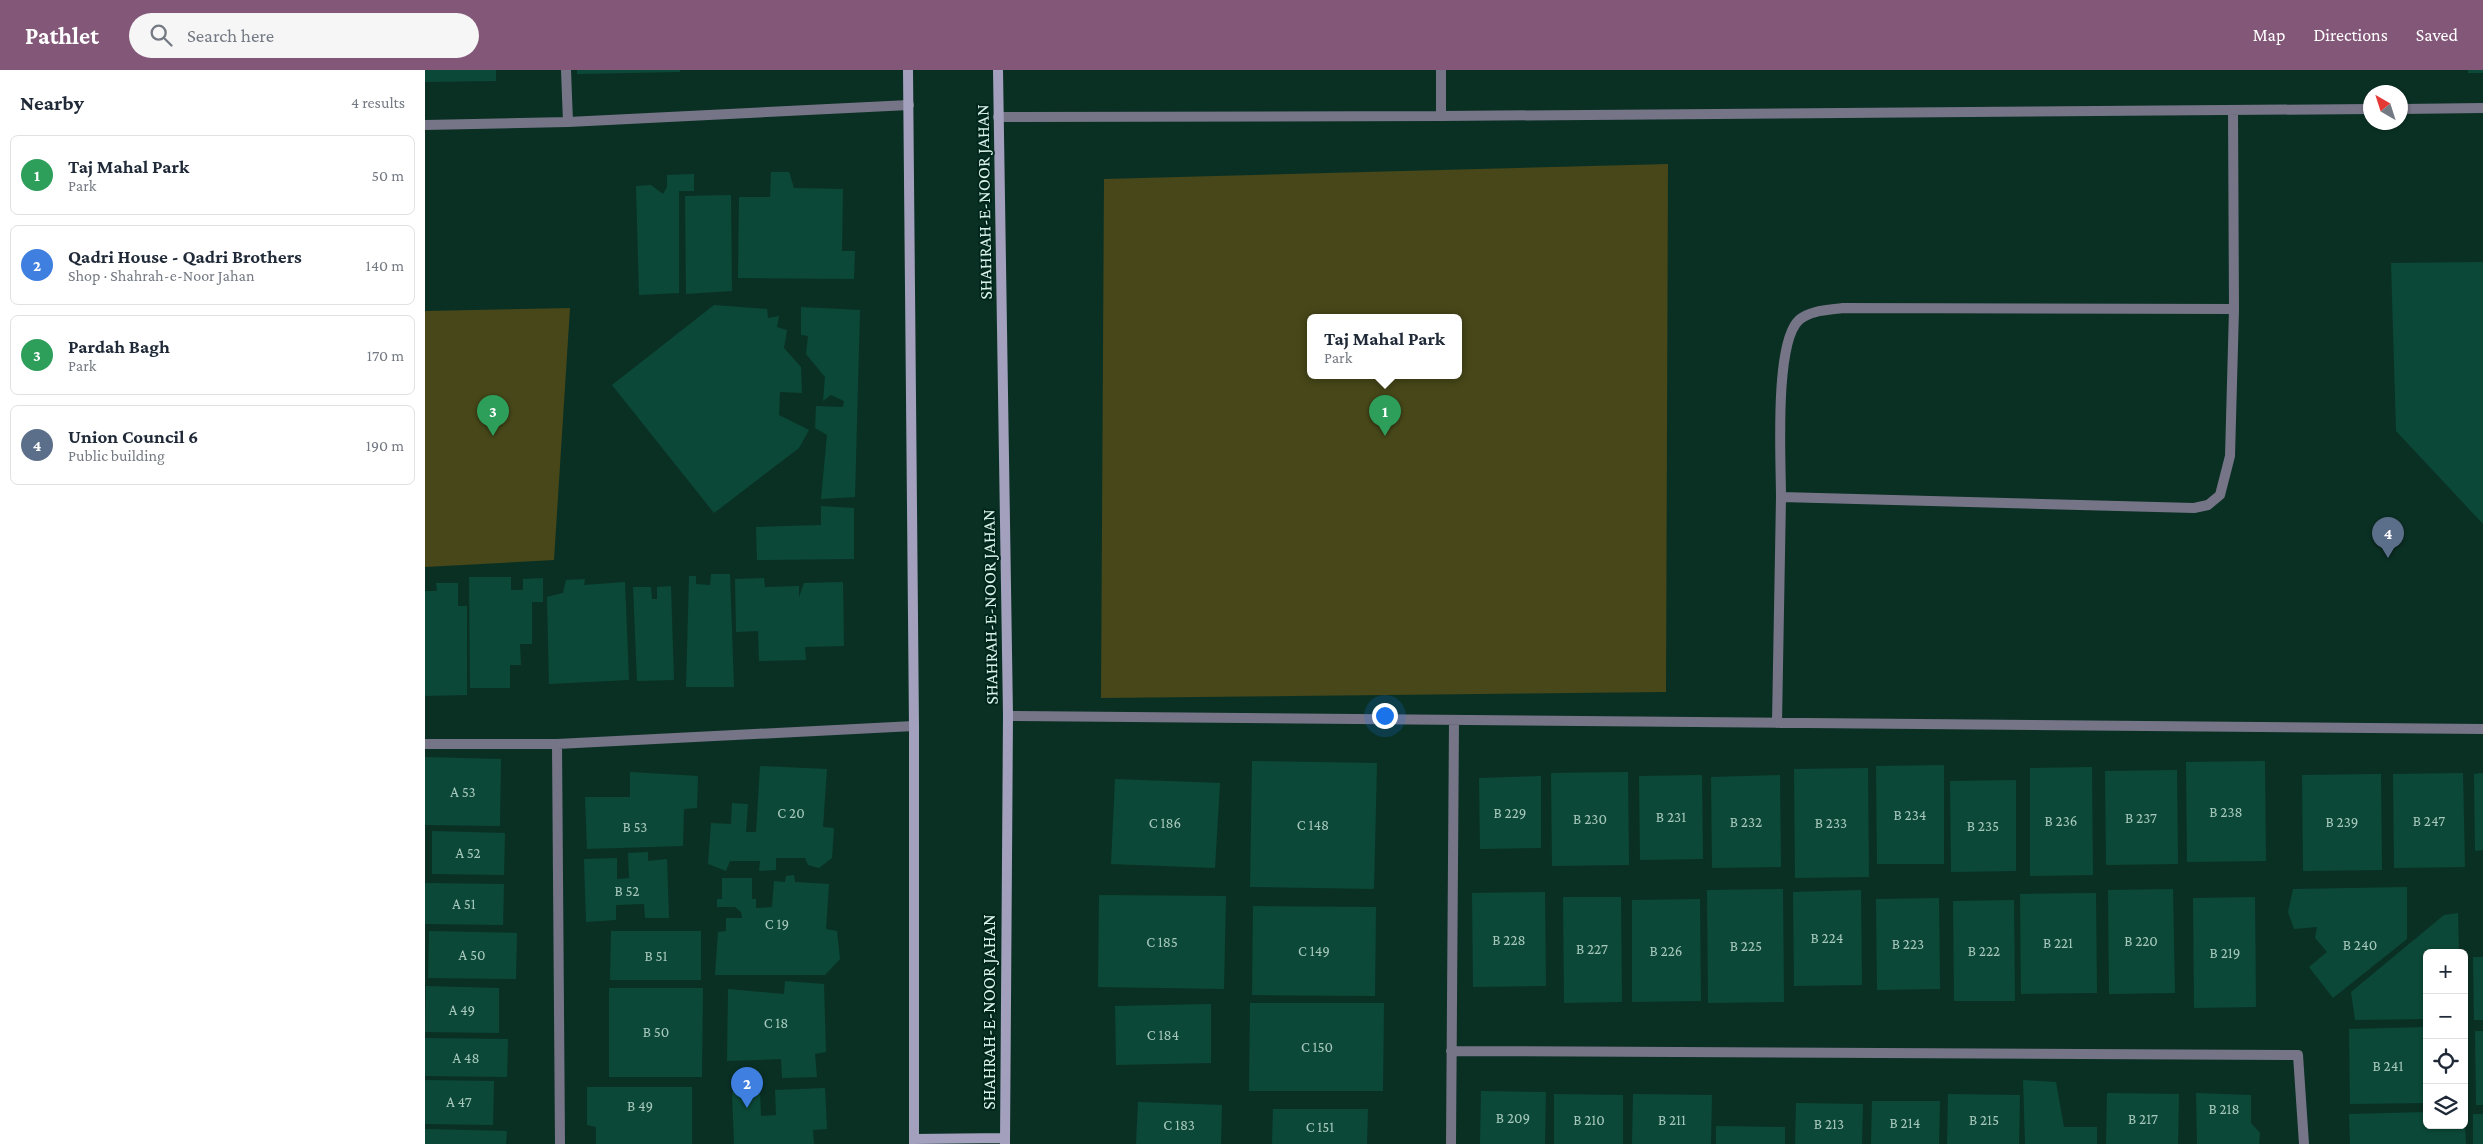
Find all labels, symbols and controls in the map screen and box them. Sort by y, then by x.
search box [129,13,479,58]
icon: search [147,21,175,49]
text: Pathlet [25,22,99,49]
text: Search here [187,25,274,46]
text: Map [2253,25,2285,45]
text: Directions [2313,25,2388,45]
text: Saved [2416,25,2458,45]
north arrow [2363,85,2408,130]
text: Nearby [20,91,84,115]
text: 4 results [351,94,405,111]
street label: SHAHRAH-E-NOOR JAHAN [972,104,996,300]
text: Taj Mahal Park [68,156,189,177]
text: 1 [34,167,40,184]
text: 50 m [372,167,404,184]
text: Park [68,177,96,194]
text: Qadri House - Qadri Brothers [68,246,302,267]
text: 2 [33,257,41,274]
text: 140 m [366,257,404,274]
text: Shop · Shahrah-e-Noor Jahan [68,267,255,284]
popup [1307,314,1462,379]
text: Taj Mahal Park [1324,328,1445,349]
text: Pardah Bagh [68,336,170,357]
text: 3 [33,347,41,364]
text: 170 m [367,347,404,364]
text: Park [1324,349,1352,366]
text: Park [68,357,96,374]
pin: 3 [477,395,509,436]
pin: 1 [1369,395,1401,436]
text: Union Council 6 [68,426,199,447]
text: 4 [33,437,41,454]
text: 190 m [366,437,404,454]
text: Public building [68,447,165,464]
street label: SHAHRAH-E-NOOR JAHAN [978,509,1002,705]
pin: 4 [2372,517,2404,558]
your location [1372,703,1398,729]
house number: A 53 [450,784,476,800]
house number: B 238 [2209,804,2243,820]
house number: C 20 [777,805,805,821]
house number: B 229 [1494,805,1526,821]
house number: B 234 [1894,807,1926,823]
house number: B 231 [1656,809,1686,825]
house number: B 237 [2125,810,2157,826]
house number: B 230 [1573,811,1607,827]
house number: B 236 [2045,813,2077,829]
house number: B 247 [2413,813,2445,829]
house number: B 232 [1730,814,1762,830]
house number: B 239 [2326,814,2358,830]
house number: C 186 [1149,815,1181,831]
house number: B 233 [1815,815,1847,831]
house number: C 148 [1297,817,1329,833]
house number: B 235 [1967,818,1999,834]
house number: B 53 [623,819,648,835]
house number: A 52 [455,845,481,861]
house number: B 52 [615,883,639,899]
house number: A 51 [452,896,476,912]
street label: SHAHRAH-E-NOOR JAHAN [979,914,999,1110]
house number: C 19 [765,916,789,932]
house number: B 224 [1811,930,1843,946]
house number: B 228 [1492,932,1526,948]
house number: B 220 [2124,933,2158,949]
house number: C 185 [1146,934,1178,950]
house number: B 221 [2043,935,2073,951]
house number: B 223 [1892,936,1924,952]
house number: B 240 [2343,937,2377,953]
house number: B 225 [1730,938,1762,954]
house number: B 227 [1576,941,1608,957]
house number: C 149 [1298,943,1330,959]
house number: B 226 [1650,943,1682,959]
house number: B 222 [1968,943,2000,959]
house number: B 219 [2210,945,2240,961]
house number: A 50 [459,947,485,963]
house number: B 51 [645,948,668,964]
map controls [2423,949,2468,1129]
button: + [2423,949,2468,994]
button: − [2423,994,2468,1039]
house number: A 49 [449,1002,475,1018]
house number: C 18 [764,1015,788,1031]
house number: B 50 [643,1024,669,1040]
house number: C 184 [1147,1027,1179,1043]
house number: C 150 [1301,1039,1333,1055]
button: locate [2423,1039,2468,1084]
house number: A 48 [452,1050,480,1066]
house number: B 241 [2373,1058,2403,1074]
pin: 2 [731,1067,763,1108]
button: layers [2423,1084,2468,1129]
house number: A 47 [446,1094,472,1110]
house number: B 49 [627,1098,653,1114]
house number: B 218 [2208,1101,2240,1117]
house number: B 209 [1496,1110,1530,1126]
house number: B 217 [2128,1111,2158,1127]
house number: B 210 [1573,1112,1605,1128]
house number: B 211 [1658,1112,1686,1128]
house number: B 215 [1969,1112,1999,1128]
house number: B 214 [1890,1115,1920,1131]
house number: B 213 [1814,1116,1844,1132]
house number: C 183 [1163,1117,1195,1133]
house number: C 151 [1306,1119,1334,1135]

